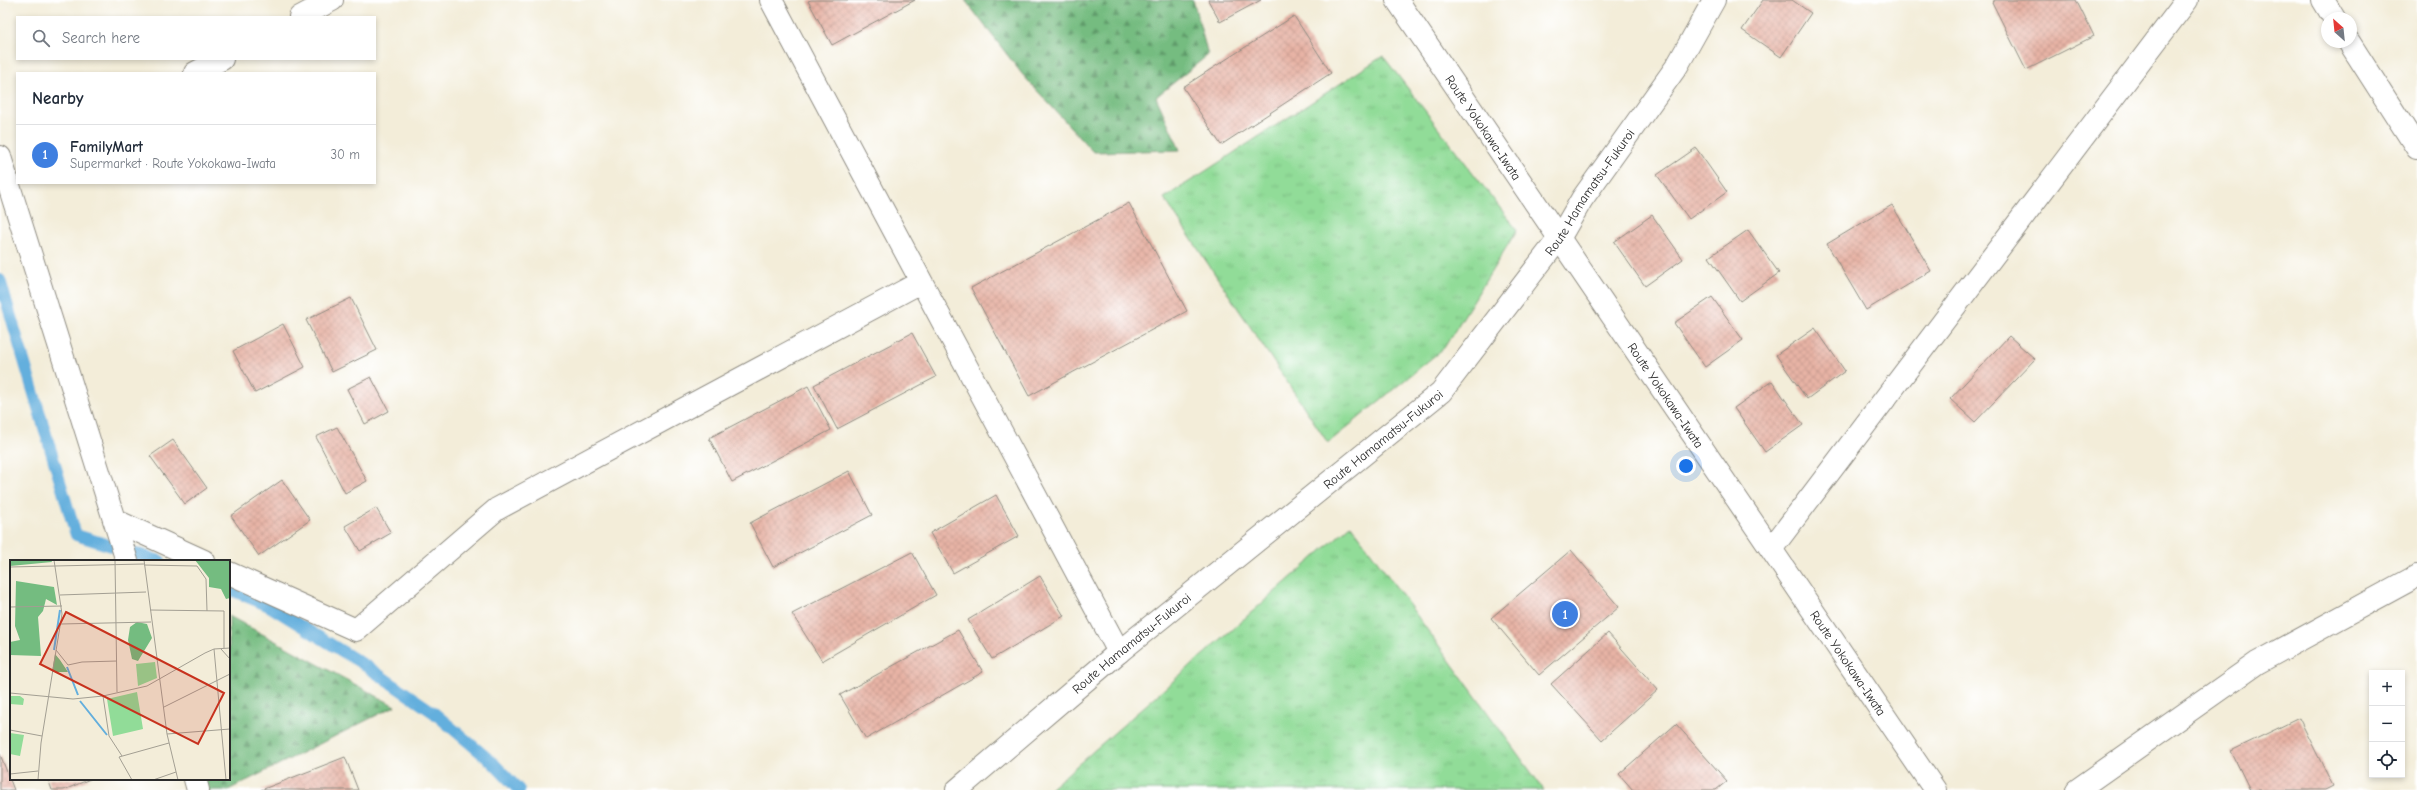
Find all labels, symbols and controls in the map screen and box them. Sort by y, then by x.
north arrow [2321,12,2357,48]
search box [16,16,376,60]
icon: search [30,27,52,49]
text: Search here [62,29,140,47]
street label: Route Yokokawa-Iwata [1443,72,1525,183]
text: Nearby [32,89,83,108]
street label: Route Hamamatsu-Fukuroi [1541,126,1637,258]
text: FamilyMart [70,138,143,156]
text: 1 [42,147,48,162]
text: 30 m [330,147,360,162]
text: Supermarket · Route Yokokawa-Iwata [70,156,276,171]
street label: Route Yokokawa-Iwata [1625,340,1707,450]
street label: Route Hamamatsu-Fukuroi [1320,386,1446,492]
your location [1676,456,1696,476]
inset map [10,560,230,780]
street label: Route Hamamatsu-Fukuroi [1069,590,1194,696]
pin: 1 [1552,599,1578,629]
street label: Route Yokokawa-Iwata [1807,607,1889,718]
map controls [2369,670,2405,778]
button: + [2369,670,2405,706]
button: − [2369,706,2405,742]
button: locate [2369,742,2405,778]

